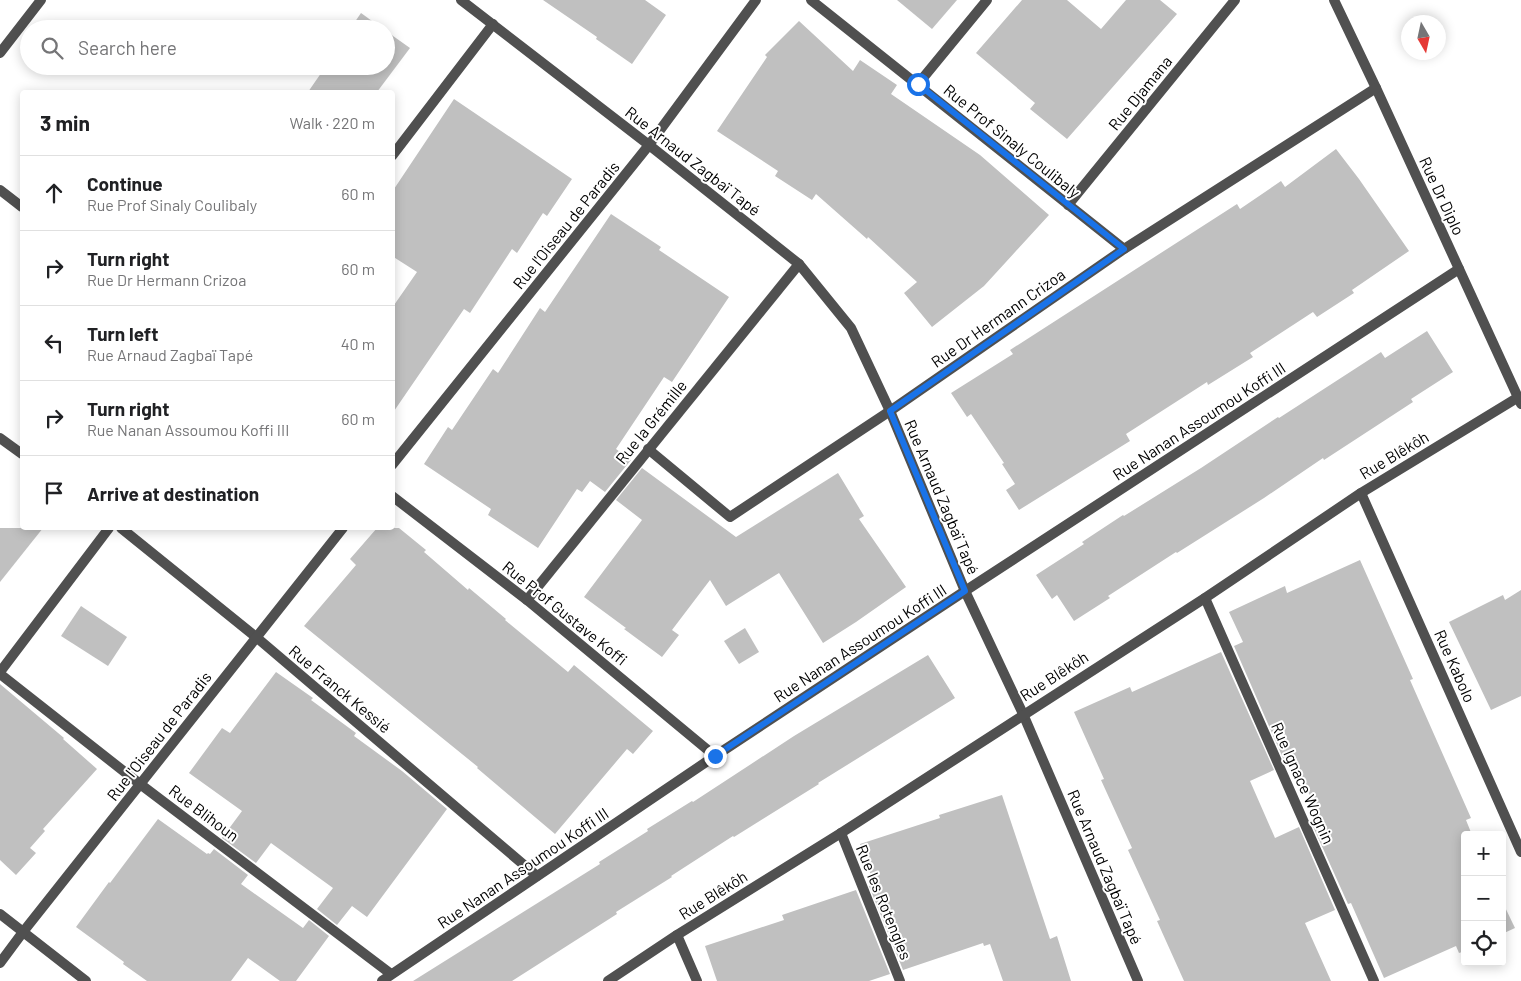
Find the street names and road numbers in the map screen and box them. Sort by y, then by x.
street label: Rue Djamana [1104,52,1175,134]
street label: Rue Prof Sinaly Coulibaly [940,80,1085,202]
street label: Rue Arnaud Zagbaï Tapé [622,102,765,219]
street label: Rue Dr Diplo [1416,154,1469,238]
street label: Rue l'Oiseau de Paradis [508,157,623,292]
street label: Rue Dr Hermann Crizoa [927,264,1068,371]
street label: Rue Nanan Assoumou Koffi III [1109,358,1289,484]
street label: Rue la Grémille [611,376,690,467]
street label: Rue Arnaud Zagbaï Tapé [901,417,984,577]
street label: Rue Blêkôh [1356,427,1432,483]
street label: Rue Prof Gustave Koffi [499,556,632,669]
street label: Rue Nanan Assoumou Koffi III [770,580,950,706]
street label: Rue Kabolo [1431,626,1480,705]
street label: Rue Franck Kessié [286,641,395,737]
street label: Rue Blêkôh [1016,647,1091,705]
street label: Rue l'Oiseau de Paradis [102,667,215,804]
street label: Rue Ignace Wognin [1268,719,1339,847]
street label: Rue Blihoun [166,780,243,845]
street label: Rue Arnaud Zagbaï Tapé [1064,787,1147,947]
street label: Rue Nanan Assoumou Koffi III [434,803,612,932]
street label: Rue les Rotengles [853,841,916,962]
street label: Rue Blêkôh [675,866,751,923]

